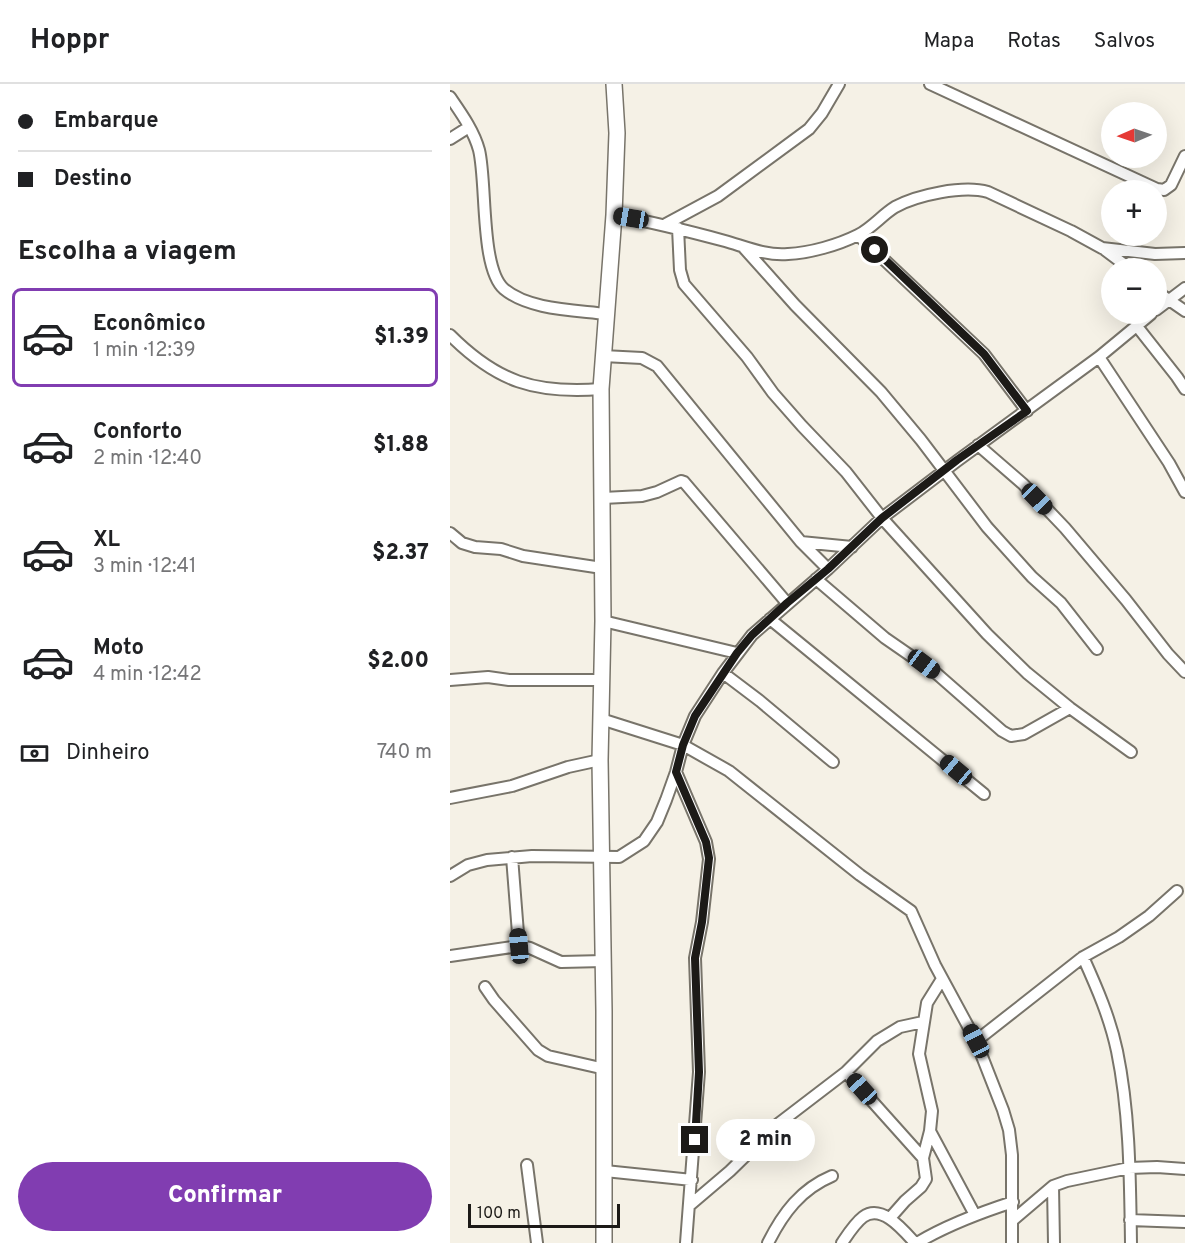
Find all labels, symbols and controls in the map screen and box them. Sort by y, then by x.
text: Hoppr [30,23,109,59]
text: Mapa [924,28,974,55]
text: Rotas [1007,28,1061,55]
text: Salvos [1094,28,1155,55]
north arrow [1101,102,1167,168]
map controls [1101,102,1167,324]
text: Embarque [54,108,158,135]
text: Destino [54,166,132,193]
button: + [1101,180,1167,246]
car [612,206,650,230]
text: Escolha a viagem [18,235,237,269]
route start [861,236,888,263]
button: − [1101,258,1167,324]
icon: car [21,311,75,365]
text: Econômico [93,311,206,338]
text: $1.39 [374,324,429,351]
text: 1 min · 12:39 [93,338,196,364]
icon: car [21,419,75,473]
text: Conforto [93,419,182,446]
text: $1.88 [373,432,429,459]
text: 2 min · 12:40 [93,446,202,472]
car [1018,480,1056,518]
icon: car [21,527,75,581]
text: XL [93,527,120,554]
text: $2.37 [372,540,429,567]
text: 3 min · 12:41 [93,554,197,580]
icon: car [21,635,75,689]
text: Moto [93,635,144,662]
car [904,646,944,682]
text: $2.00 [367,648,429,675]
text: 4 min · 12:42 [93,662,202,688]
icon: cash [18,737,51,770]
text: Dinheiro [66,740,149,767]
text: 740 m [377,740,432,766]
car [936,752,976,788]
car [508,927,530,965]
car [960,1021,992,1061]
car [843,1070,881,1108]
callout: 2 min [716,1119,815,1161]
route end [681,1126,708,1153]
text: 2 min [739,1127,792,1153]
button: Confirmar [18,1162,432,1231]
scale bar [468,1201,620,1228]
text: 100 m [477,1204,521,1224]

